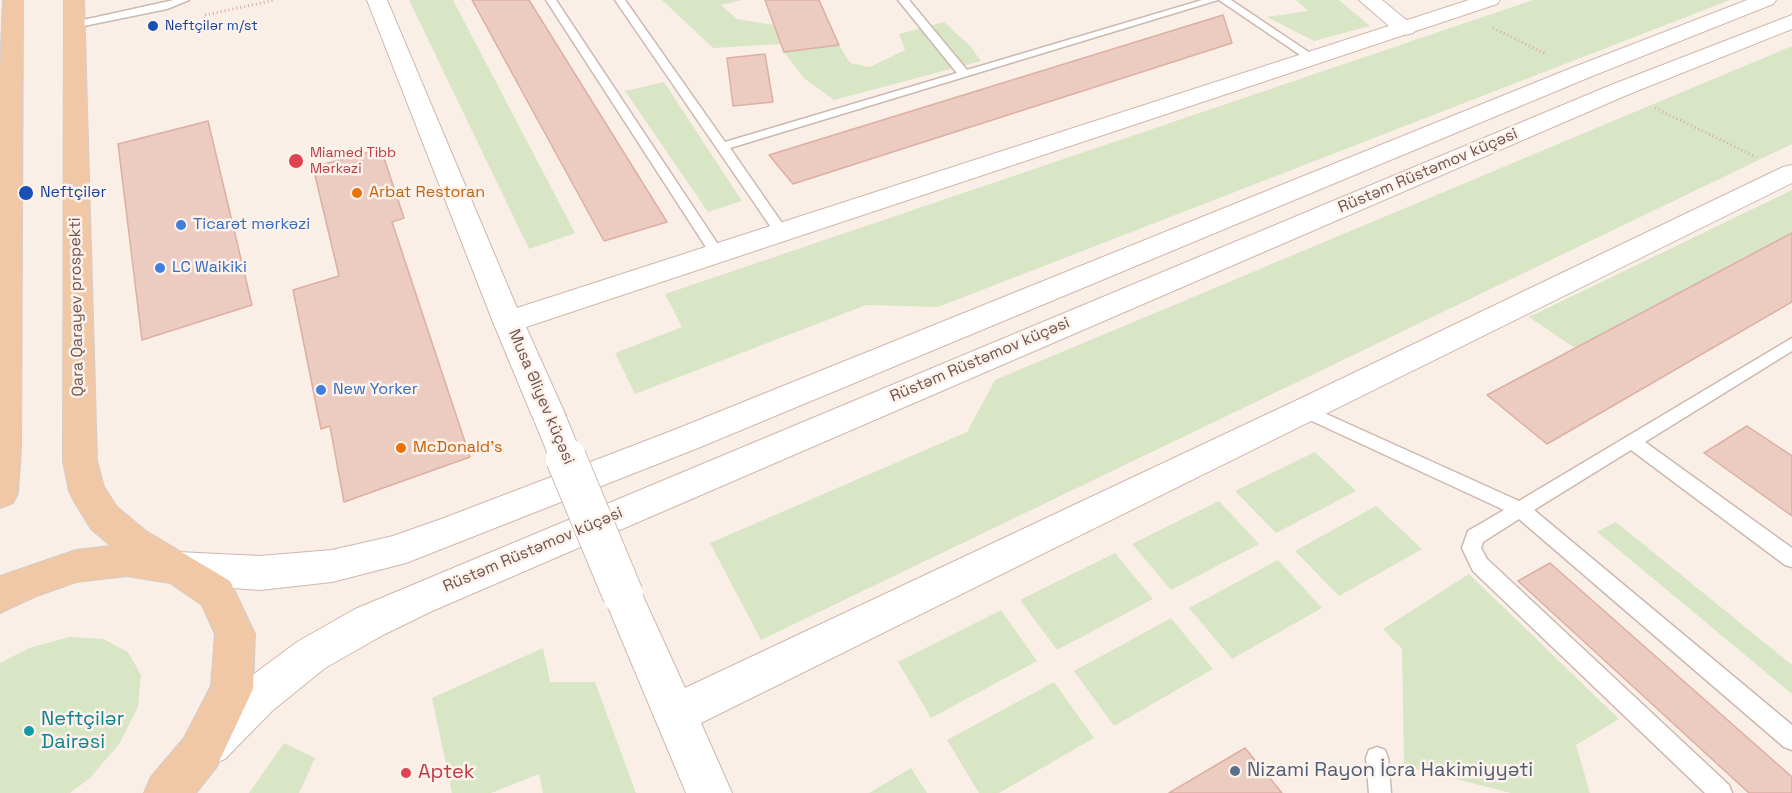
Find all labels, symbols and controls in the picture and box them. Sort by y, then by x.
place label: Neftçilər m/st [165,18,258,34]
marker: Neftçilər m/st [146,19,160,33]
street label: Rüstəm Rüstəmov küçəsi [1335,124,1521,218]
place label: Miamed Tibb Mərkəzi [310,145,396,178]
marker: Miamed Tibb Mərkəzi [287,152,305,170]
place label: Neftçilər [40,183,107,203]
place label: Arbat Restoran [369,183,485,203]
marker: Neftçilər [17,184,35,202]
marker: Arbat Restoran [350,186,364,200]
place label: Ticarət mərkəzi [193,215,310,235]
street label: Qara Qarayev prospekti [66,217,88,397]
marker: Ticarət mərkəzi [174,218,188,232]
place label: LC Waikiki [172,258,247,278]
marker: LC Waikiki [153,261,167,275]
street label: Rüstəm Rüstəmov küçəsi [887,313,1073,407]
street label: Musa Əliyev küçəsi [504,327,578,467]
place label: New Yorker [333,380,418,400]
marker: New Yorker [314,383,328,397]
place label: McDonald's [413,438,503,458]
marker: McDonald's [394,441,408,455]
street label: Rüstəm Rüstəmov küçəsi [440,503,626,597]
place label: Neftçilər Dairəsi [41,708,124,755]
marker: Neftçilər Dairəsi [22,724,36,738]
place label: Nizami Rayon İcra Hakimiyyəti [1247,759,1533,783]
place label: Aptek [418,761,475,785]
marker: Nizami Rayon İcra Hakimiyyəti [1228,764,1242,778]
marker: Aptek [399,766,413,780]

